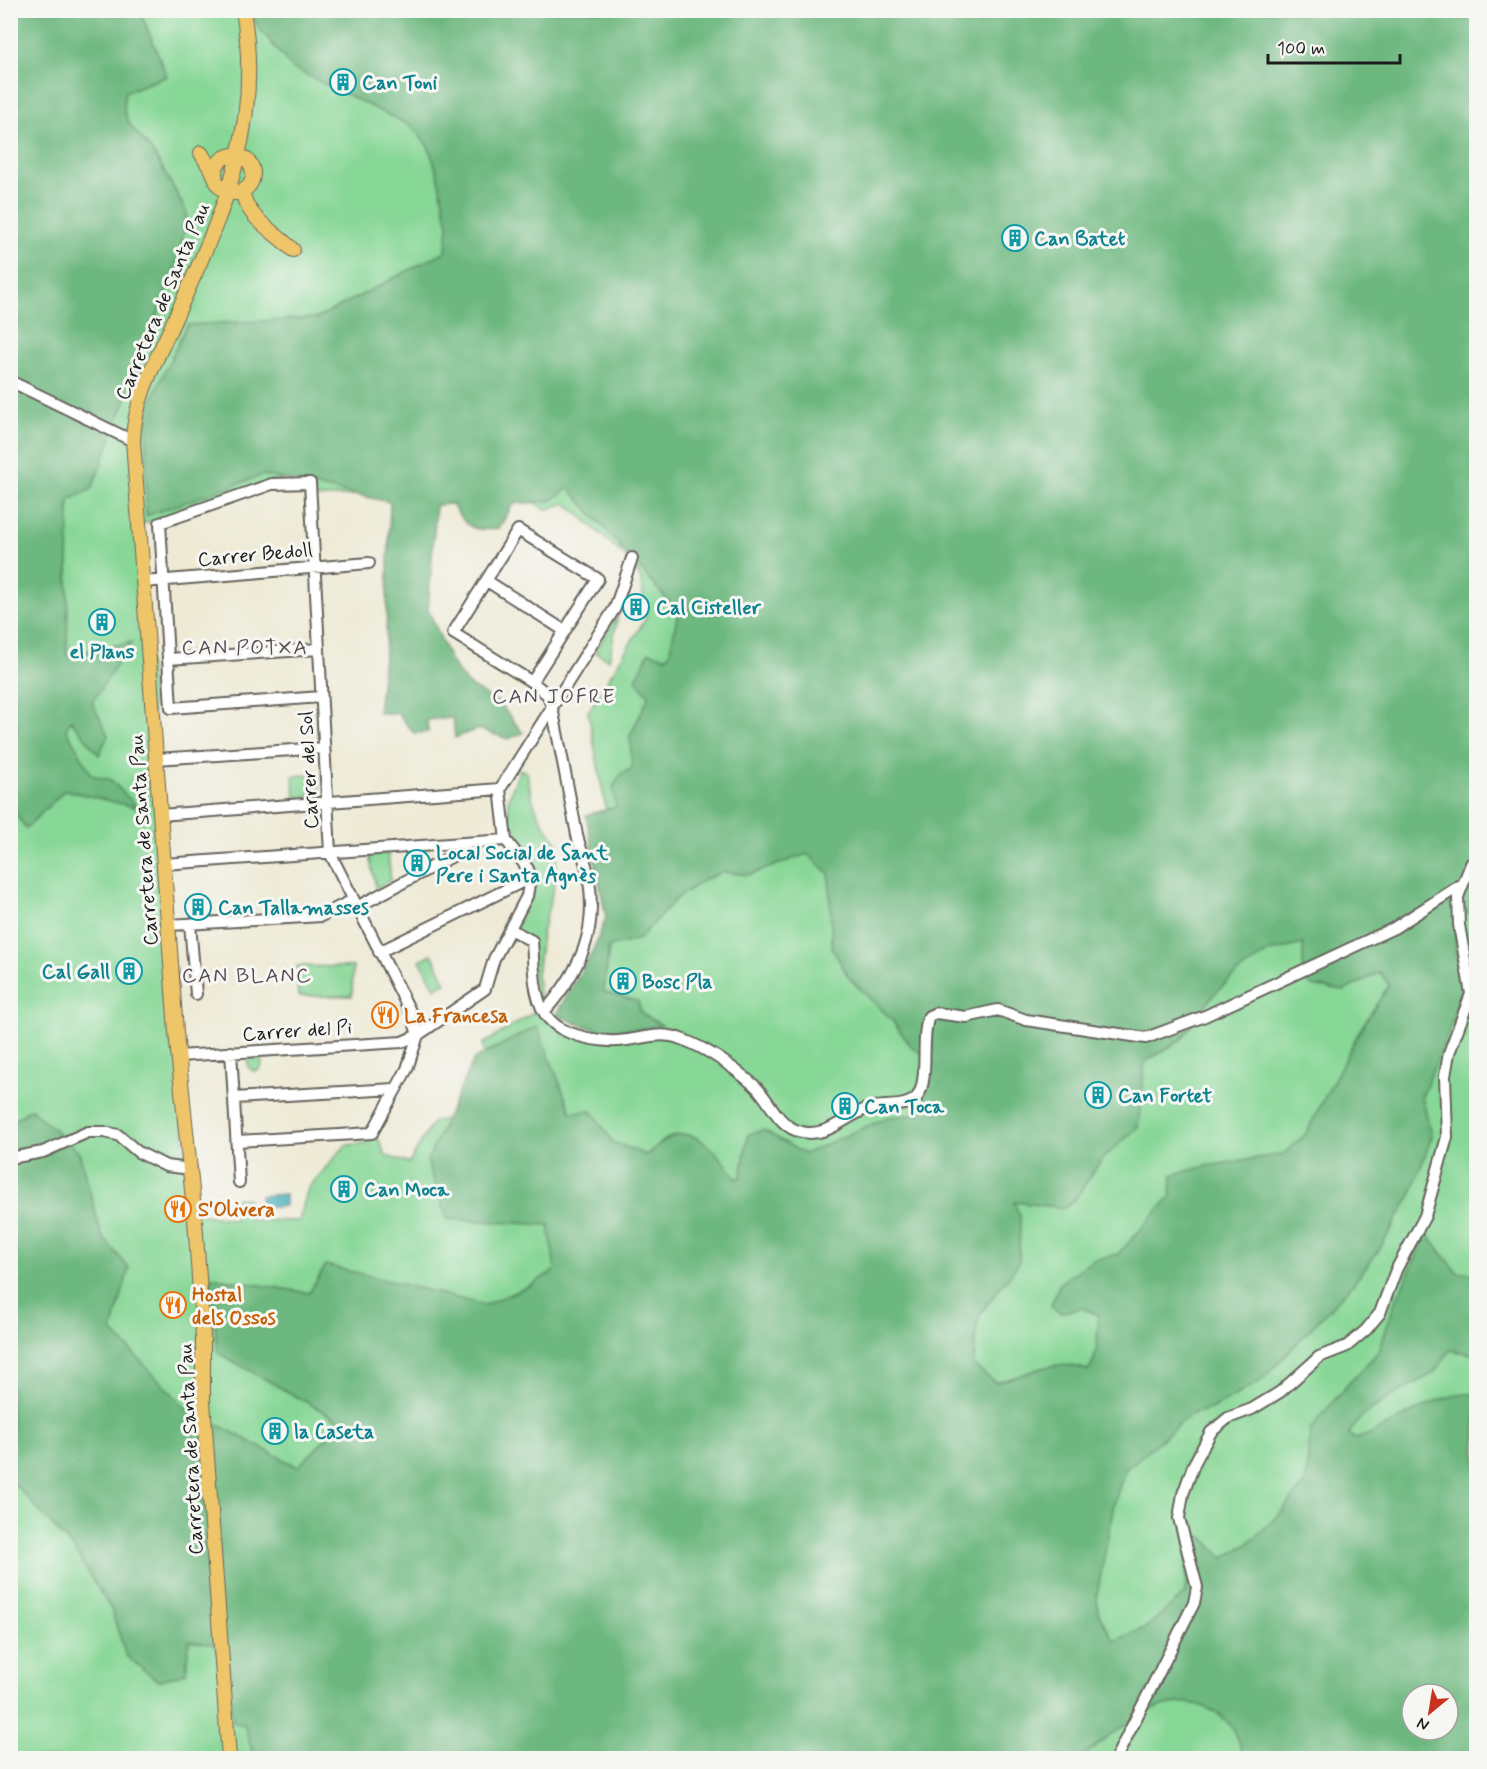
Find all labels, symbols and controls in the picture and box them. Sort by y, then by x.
scale bar [1268,27,1400,65]
text: 100 m [1277,37,1325,61]
building icon: Can Toni [328,67,358,97]
place label: Can Toni [362,70,438,97]
street label: Carretera de Santa Pau [109,199,217,405]
building icon: Can Batet [1000,223,1030,253]
place label: Can Batet [1034,226,1126,253]
street label: Carrer Bedoll [196,537,314,574]
building icon: Cal Cisteller [621,592,651,622]
place label: Cal Cisteller [656,595,761,622]
building icon: el Plans [87,607,117,637]
district label: CAN POTXA [182,634,308,662]
place label: el Plans [70,639,135,666]
district label: CAN JOFRE [492,683,616,711]
street label: Carrer del Sol [293,710,326,830]
street label: Carretera de Santa Pau [124,733,165,947]
place label: Local Social de Sant Pere i Santa Agnès [436,840,609,890]
building icon: Local Social de Sant Pere i Santa Agnès [402,848,432,878]
building icon: Can Tallamasses [183,892,213,922]
place label: Can Tallamasses [218,895,369,922]
building icon: Cal Gall [114,956,144,986]
place label: Cal Gall [42,959,110,986]
district label: CAN BLANC [182,962,312,990]
building icon: Bosc Pla [608,966,638,996]
place label: Bosc Pla [642,969,713,996]
restaurant icon: La Francesa [370,1000,400,1030]
place label: La Francesa [404,1003,509,1030]
street label: Carrer del Pi [241,1014,353,1049]
building icon: Can Fortet [1083,1080,1113,1110]
place label: Can Fortet [1118,1083,1212,1110]
building icon: Can Toca [830,1091,860,1121]
place label: Can Toca [864,1094,945,1121]
building icon: Can Moca [329,1174,359,1204]
place label: Can Moca [364,1177,450,1204]
restaurant icon: S'Olivera [163,1194,193,1224]
place label: S'Olivera [198,1197,275,1224]
place label: Hostal dels Ossos [192,1282,276,1332]
restaurant icon: Hostal dels Ossos [158,1290,188,1320]
street label: Carretera de Santa Pau [172,1342,211,1556]
building icon: la Caseta [260,1416,290,1446]
place label: la Caseta [294,1419,374,1446]
north arrow [1400,1682,1460,1742]
text: N [1413,1712,1433,1735]

